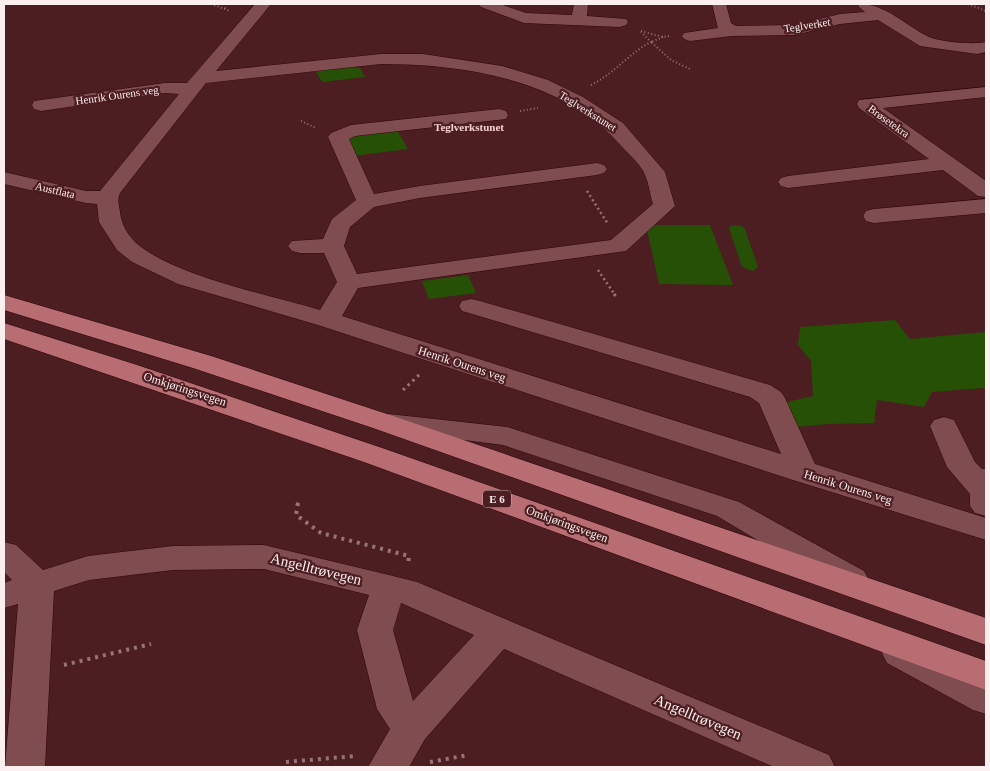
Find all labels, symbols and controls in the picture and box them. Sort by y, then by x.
street label: Teglverket [783,15,831,35]
street label: Henrik Ourens veg [75,83,160,107]
street label: Teglverkstunet [557,89,619,133]
street label: Brøsetekra [866,102,912,140]
district label: Teglverkstunet [434,121,504,133]
street label: Austflata [34,180,76,200]
street label: Henrik Ourens veg [416,343,508,385]
street label: Omkjøringsvegen [142,369,228,409]
street label: Henrik Ourens veg [802,467,894,507]
road number: E 6 [483,490,511,508]
street label: Omkjøringsvegen [524,503,610,545]
street label: Angelltrøvegen [269,550,364,588]
street label: Angelltrøvegen [652,691,745,743]

